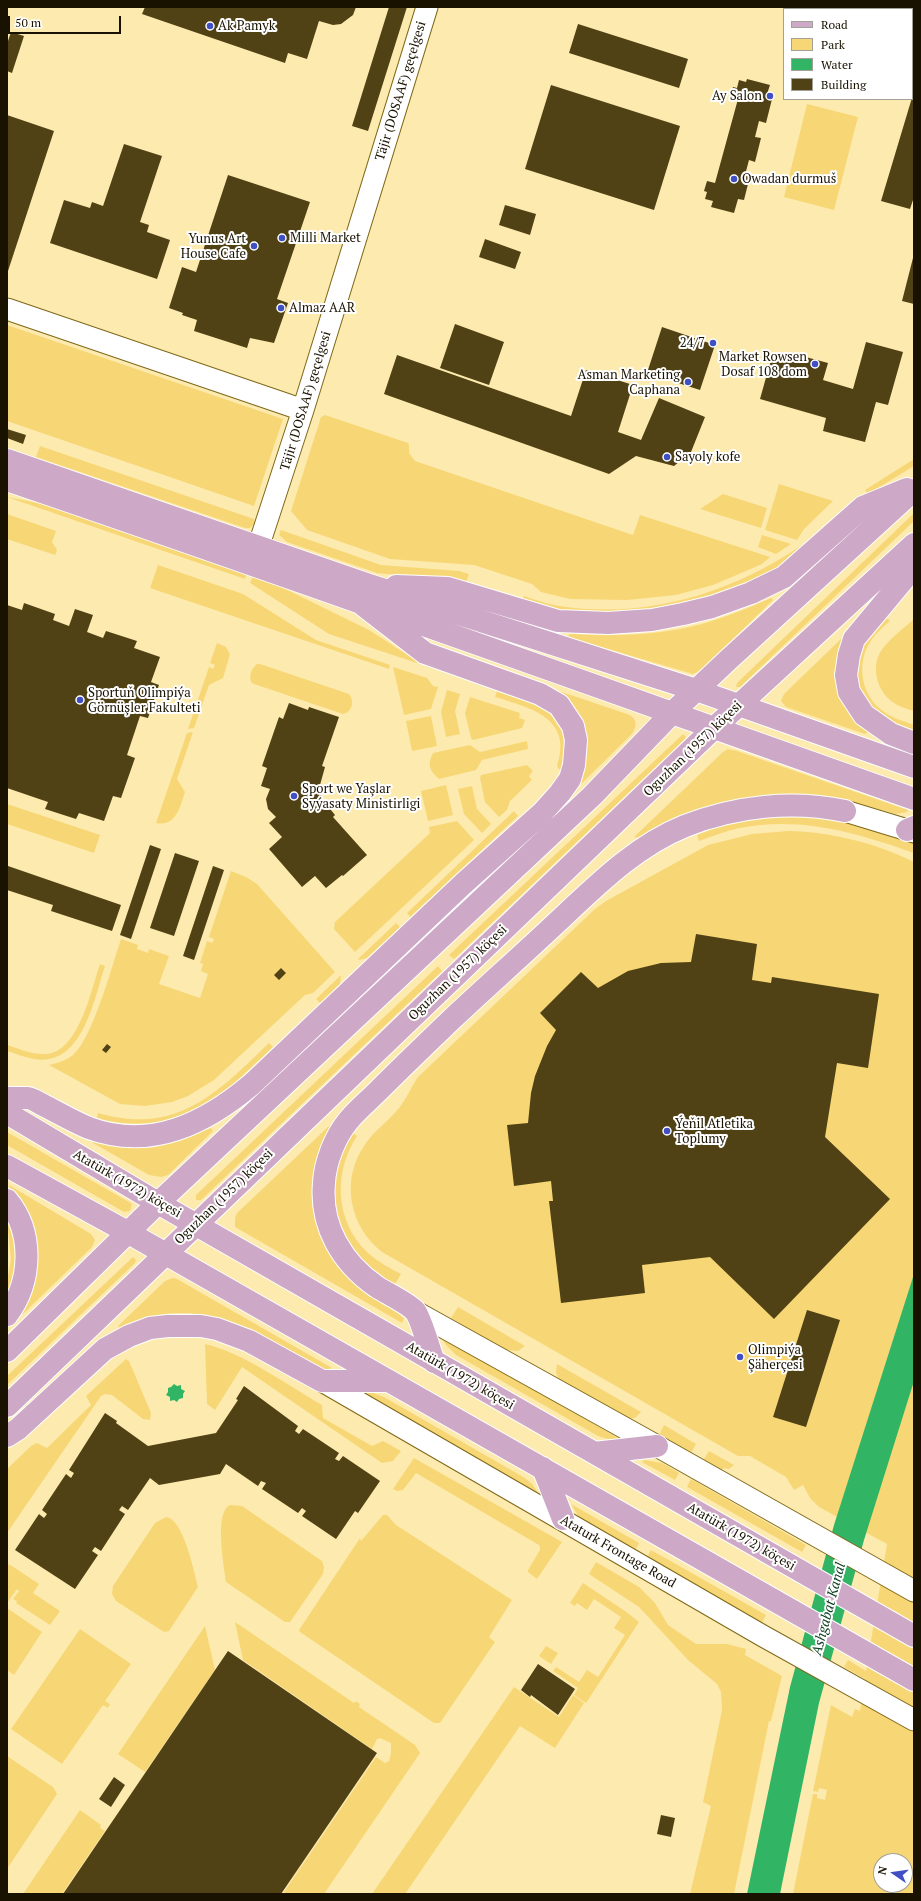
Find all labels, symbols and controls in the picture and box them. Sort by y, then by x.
scale bar [10,8,123,34]
legend [783,8,913,100]
text: 50 m [15,15,41,30]
text: Road [821,17,848,32]
place label: Ak Pamyk [218,18,276,34]
street label: Täjir (DOSAAF) geçelgesi [372,19,430,163]
marker: Ak Pamyk [205,21,215,31]
text: Park [821,37,845,52]
text: Water [821,57,853,72]
text: Building [821,77,866,92]
place label: Ay Salon [712,88,762,104]
marker: Ay Salon [765,91,775,101]
place label: Owadan durmuš [742,171,836,187]
marker: Owadan durmuš [729,174,739,184]
place label: Milli Market [290,230,361,246]
place label: Yunus Art House Cafe [181,231,246,262]
marker: Milli Market [277,233,287,243]
marker: Yunus Art House Cafe [249,241,259,251]
place label: Almaz AAR [289,300,355,316]
marker: Almaz AAR [276,303,286,313]
street label: Täjir (DOSAAF) geçelgesi [277,329,335,473]
place label: 24/7 [680,335,705,351]
marker: 24/7 [708,338,718,348]
place label: Market Rowsen Dosaf 108 dom [719,349,807,380]
marker: Market Rowsen Dosaf 108 dom [810,359,820,369]
place label: Asman Marketing Caphana [578,367,680,398]
marker: Asman Marketing Caphana [683,377,693,387]
place label: Sayoly kofe [675,449,740,465]
marker: Sayoly kofe [662,452,672,462]
place label: Sportuň Olimpiýa Görnüşler Fakulteti [88,685,201,716]
marker: Sportuň Olimpiýa Görnüşler Fakulteti [75,695,85,705]
street label: Oguzhan (1957) köçesi [641,698,745,800]
place label: Sport we Yaşlar Syýasaty Ministirligi [302,781,421,812]
marker: Sport we Yaşlar Syýasaty Ministirligi [289,791,299,801]
street label: Oguzhan (1957) köçesi [406,922,510,1024]
place label: Ýeňil Atletika Toplumy [675,1116,753,1147]
marker: Ýeňil Atletika Toplumy [662,1126,672,1136]
street label: Oguzhan (1957) köçesi [172,1146,276,1248]
street label: Atatürk (1972) köçesi [70,1147,184,1221]
street label: Atatürk (1972) köçesi [403,1339,517,1413]
place label: Olimpiýa Şäherçesi [748,1342,803,1373]
marker: Olimpiýa Şäherçesi [735,1352,745,1362]
street label: Atatürk (1972) köçesi [684,1500,798,1574]
street label: Ataturk Frontage Road [558,1513,678,1591]
water label: Ashgabat Kanal [809,1561,849,1657]
north arrow [873,1853,913,1893]
text: N [875,1865,890,1876]

